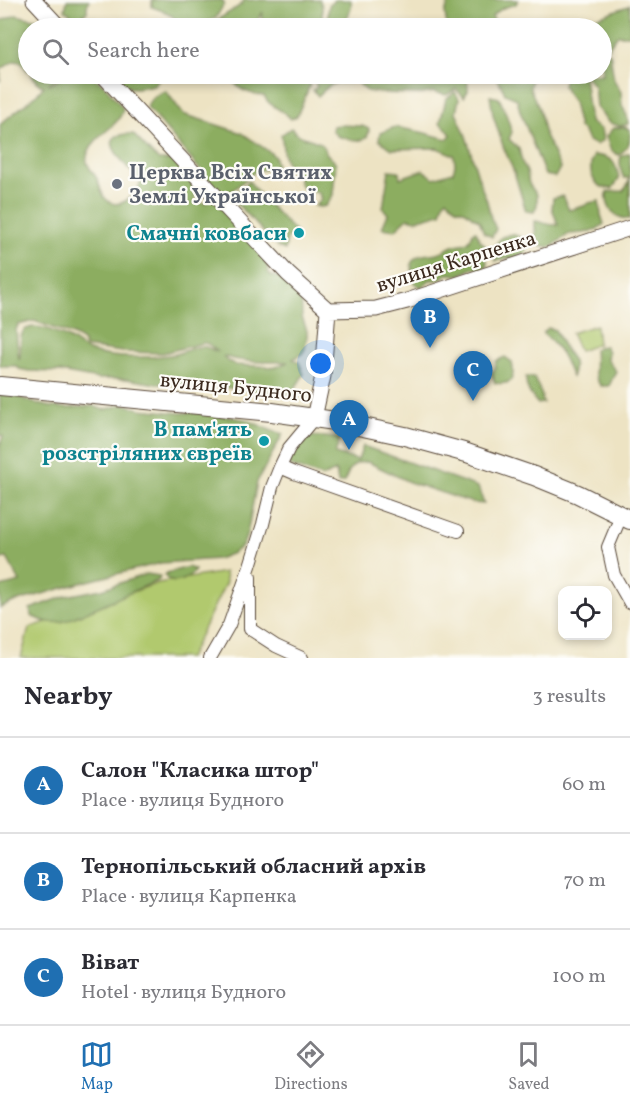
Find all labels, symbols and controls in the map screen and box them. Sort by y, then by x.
search box [18,18,612,84]
icon: search [39,35,72,68]
text: Search here [87,36,200,67]
place label: Церква Всіх Святих Землі Української [129,159,332,212]
marker: Церква Всіх Святих Землі Української [110,177,124,191]
place label: Смачні ковбаси [127,220,287,249]
street label: вулиця Карпенка [373,224,540,301]
marker: Смачні ковбаси [292,226,306,240]
pin: B [410,298,450,348]
your location [306,349,335,378]
pin: C [454,352,492,401]
street label: вулиця Будного [158,366,313,411]
pin: A [330,400,368,450]
place label: В пам'ять розстріляних євреїв [42,416,252,469]
marker: В пам'ять розстріляних євреїв [257,434,271,448]
map controls [558,586,612,640]
button: locate [558,586,612,640]
text: Nearby [24,679,113,715]
text: 3 results [532,683,606,711]
text: Салон "Класика штор" [81,756,319,787]
text: A [36,771,51,799]
text: 60 m [562,771,606,799]
text: Place · вулиця Будного [81,787,284,815]
text: Тернопільський обласний архів [81,852,426,883]
text: B [37,867,50,895]
text: 70 m [563,867,606,895]
text: Place · вулиця Карпенка [81,883,297,911]
text: Віват [81,948,139,979]
text: C [37,963,50,991]
text: 100 m [552,963,606,991]
text: Hotel · вулиця Будного [81,979,286,1007]
tab: Map [80,1038,113,1096]
tab: Directions [274,1038,348,1096]
tab: Saved [508,1038,550,1096]

